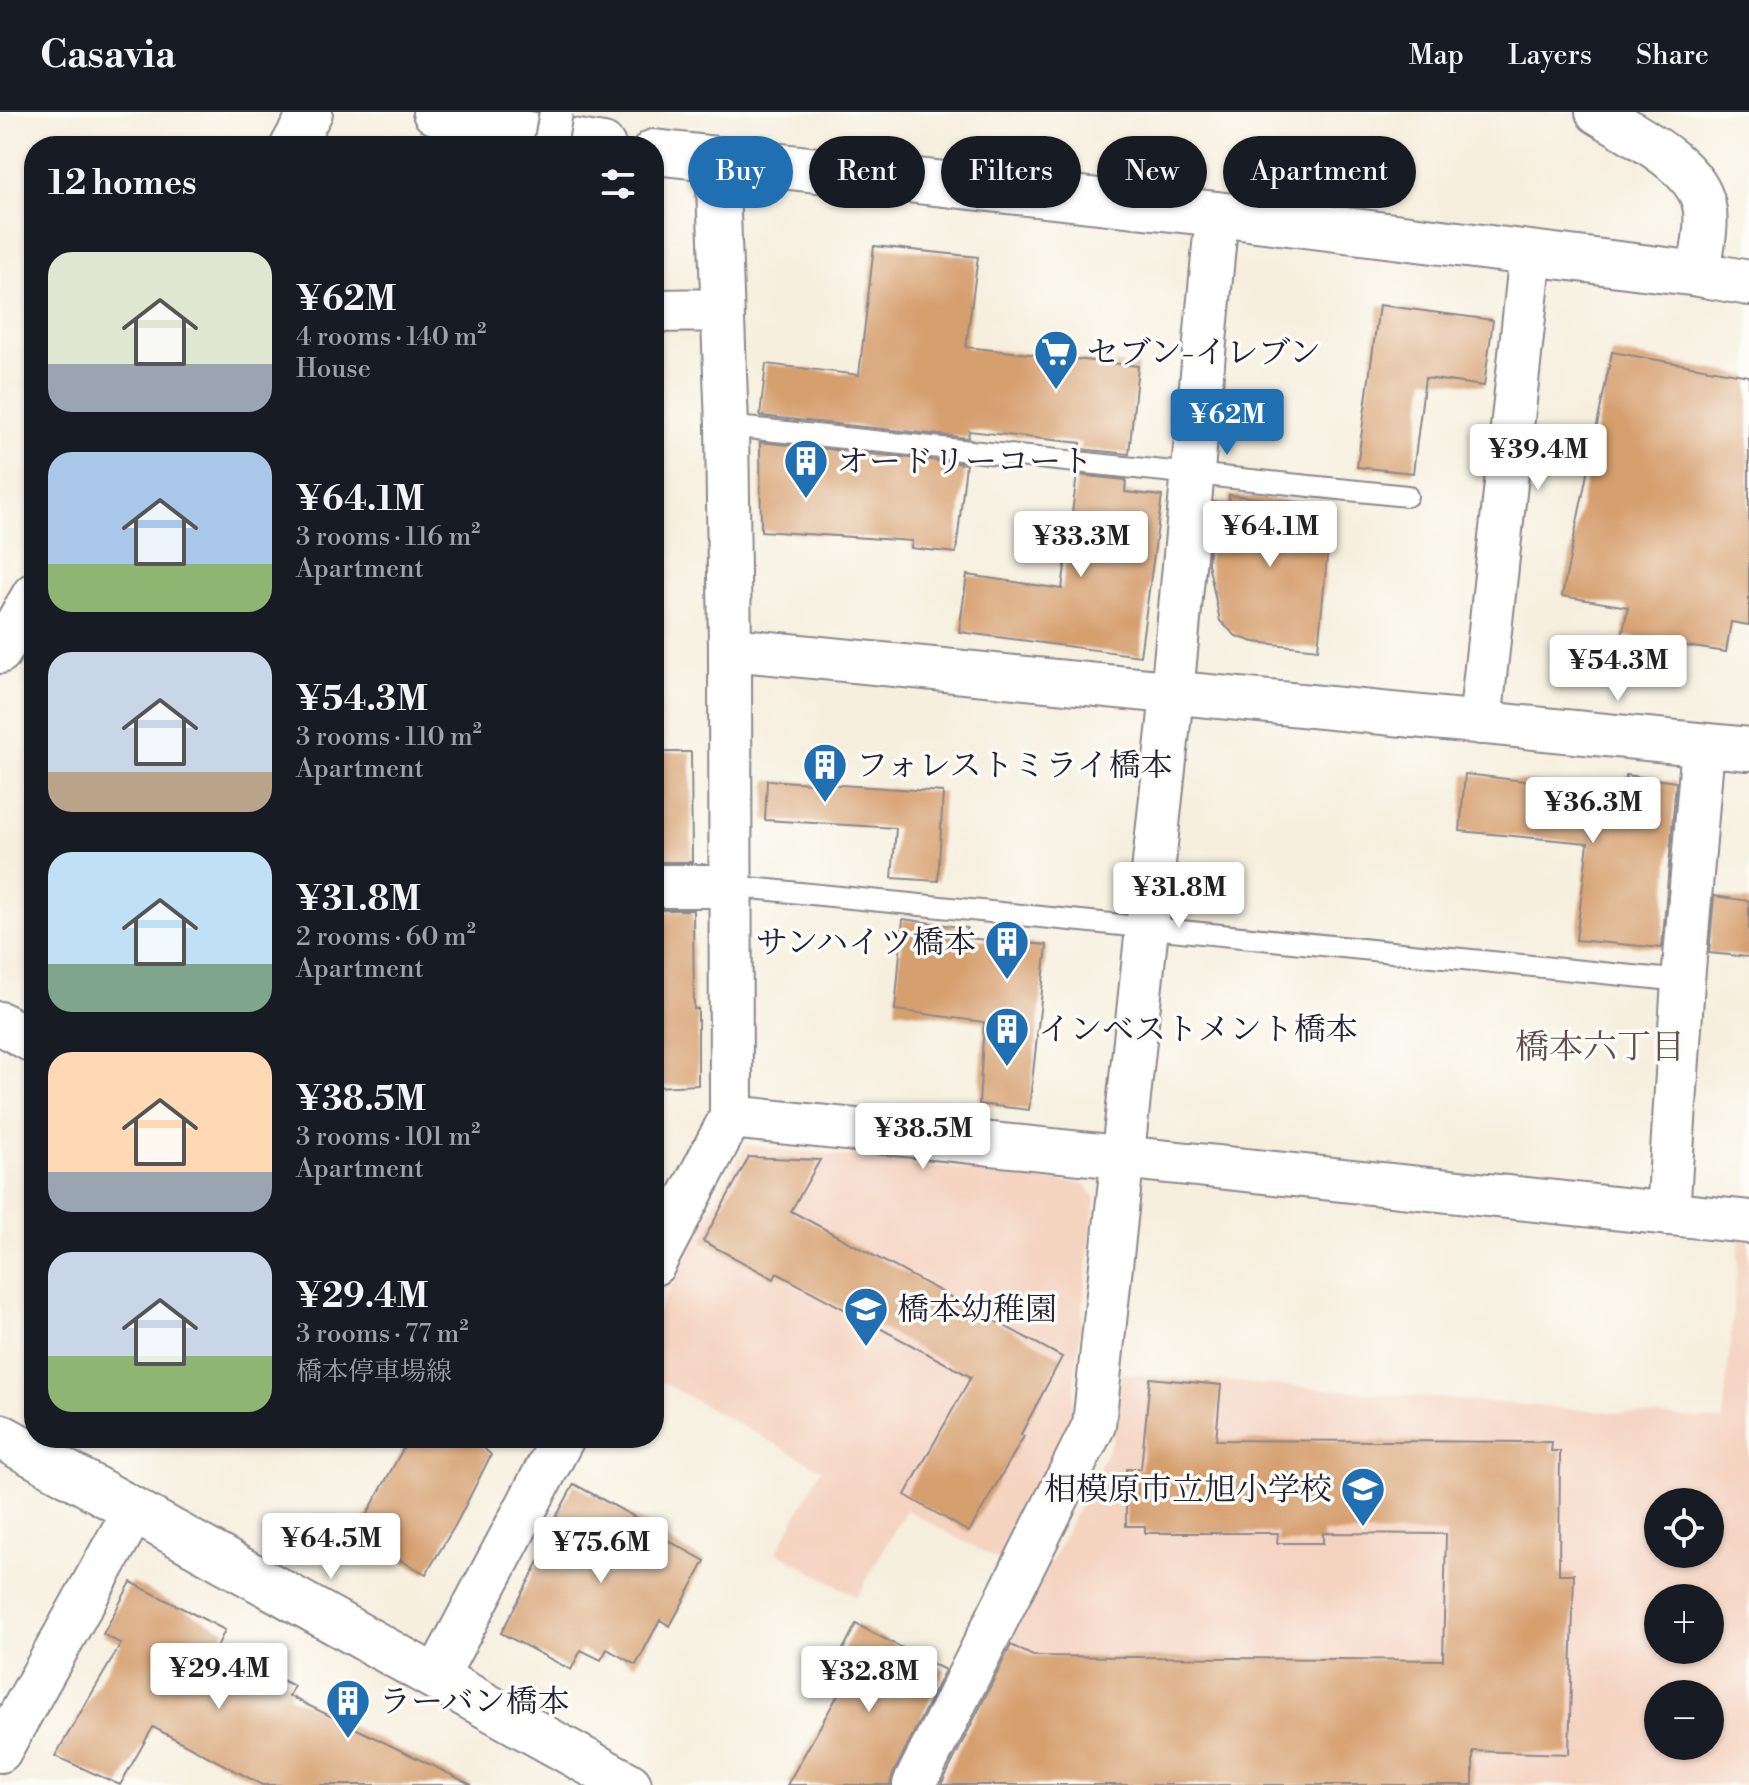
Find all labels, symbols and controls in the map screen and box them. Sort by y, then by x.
text: Casavia [40,32,176,79]
text: Map [1409,38,1464,73]
text: Layers [1508,38,1592,73]
text: Share [1636,38,1709,73]
chip: Buy [688,136,793,208]
chip: Rent [809,136,925,208]
chip: Filters [941,136,1081,208]
chip: New [1097,136,1207,208]
chip: Apartment [1223,136,1416,208]
icon: filters [596,162,640,206]
text: 12 homes [48,163,197,205]
text: ¥62M [296,279,396,321]
icon: home [112,284,208,380]
text: 4 rooms · 140 m² [296,321,486,353]
supermarket icon: セブン-イレブン [1032,328,1080,391]
place label: セブン-イレブン [1087,333,1321,373]
text: House [296,353,371,385]
pin: ¥62M [1180,389,1274,457]
text: ¥62M [1189,399,1265,431]
pin: ¥39.4M [1473,424,1603,492]
text: ¥39.4M [1488,434,1588,466]
building icon: オードリーコート [782,437,830,500]
place label: オードリーコート [837,442,1093,482]
text: ¥64.1M [296,479,424,521]
icon: home [112,484,208,580]
pin: ¥64.1M [1205,501,1335,569]
pin: ¥33.3M [1016,511,1146,579]
text: ¥64.1M [1221,511,1319,543]
text: 3 rooms · 116 m² [296,521,480,553]
text: ¥33.3M [1032,521,1130,553]
text: Apartment [296,553,424,585]
pin: ¥54.3M [1553,635,1683,703]
text: ¥54.3M [1568,645,1668,677]
text: ¥54.3M [296,679,428,721]
icon: home [112,684,208,780]
text: 3 rooms · 110 m² [296,721,482,753]
building icon: フォレストミライ橋本 [801,741,849,804]
place label: フォレストミライ橋本 [856,746,1172,786]
text: Apartment [296,753,424,785]
pin: ¥36.3M [1528,777,1658,845]
text: ¥36.3M [1544,787,1642,819]
pin: ¥31.8M [1114,862,1244,930]
text: ¥31.8M [1131,872,1227,904]
text: ¥31.8M [296,879,421,921]
icon: home [112,884,208,980]
building icon: サンハイツ橋本 [983,918,1031,981]
text: 2 rooms · 60 m² [296,921,476,953]
place label: サンハイツ橋本 [756,923,976,963]
text: Apartment [296,953,424,985]
building icon: インベストメント橋本 [983,1005,1031,1068]
place label: インベストメント橋本 [1038,1010,1358,1050]
district label: 橋本六丁目 [1515,1027,1685,1069]
text: ¥38.5M [296,1079,426,1121]
icon: home [112,1084,208,1180]
pin: ¥38.5M [858,1103,988,1171]
text: ¥38.5M [873,1113,973,1145]
text: 3 rooms · 101 m² [296,1121,480,1153]
text: Apartment [296,1153,424,1185]
text: ¥29.4M [296,1276,428,1318]
icon: home [112,1284,208,1380]
school or university icon: 橋本幼稚園 [842,1285,890,1348]
place label: 橋本幼稚園 [897,1290,1057,1330]
text: 3 rooms · 77 m² [296,1318,468,1350]
text: 橋本停車場線 [296,1356,452,1388]
school or university icon: 相模原市立旭小学校 [1339,1465,1387,1528]
place label: 相模原市立旭小学校 [1044,1470,1332,1510]
map controls [1644,1488,1724,1760]
button: locate [1644,1488,1724,1568]
pin: ¥64.5M [266,1513,396,1581]
pin: ¥75.6M [536,1517,666,1585]
text: ¥64.5M [280,1523,382,1555]
text: ¥75.6M [552,1527,650,1559]
button: + [1644,1584,1724,1664]
pin: ¥29.4M [154,1643,284,1711]
pin: ¥32.8M [804,1646,934,1714]
text: ¥29.4M [168,1653,270,1685]
text: ¥32.8M [819,1656,919,1688]
building icon: ラーバン橋本 [324,1677,372,1740]
button: − [1644,1680,1724,1760]
place label: ラーバン橋本 [379,1682,569,1722]

